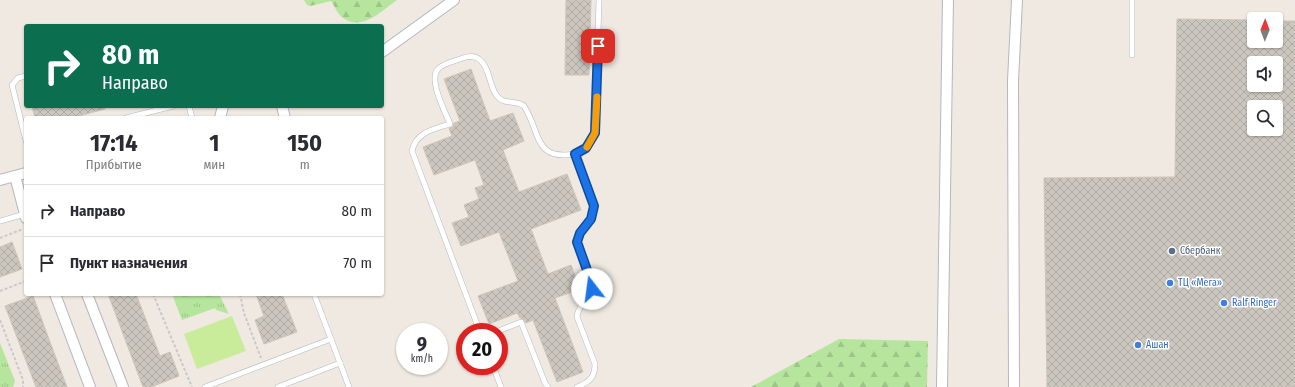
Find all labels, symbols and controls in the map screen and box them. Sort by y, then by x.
north arrow [1247,12,1283,48]
map controls [1247,12,1283,136]
pin [581,29,615,63]
icon: arrive [587,35,609,57]
text: 80 m [102,38,159,71]
icon: right [36,40,88,92]
button: sound [1247,56,1283,92]
text: Направо [102,72,168,94]
button: search [1247,100,1283,136]
text: 17:14 [90,129,138,157]
text: 1 [209,129,219,157]
text: 150 [287,129,322,157]
text: Прибытие [86,157,142,172]
text: мин [203,157,225,172]
text: m [300,157,310,172]
icon: right [36,200,58,222]
text: Направо [70,202,125,220]
text: 80 m [342,202,372,220]
place label: Сбербанк [1180,245,1221,257]
marker: Сбербанк [1167,246,1177,256]
icon: arrive [36,252,58,274]
text: Пункт назначения [70,254,188,272]
text: 70 m [343,254,372,272]
position arrow [571,268,613,310]
place label: ТЦ «Мега» [1178,277,1222,289]
marker: ТЦ «Мега» [1165,278,1175,288]
place label: Ralf Ringer [1232,297,1277,309]
marker: Ralf Ringer [1219,298,1229,308]
speed limit sign: 20 [456,323,508,375]
text: 9 [417,332,427,356]
place label: Ашан [1146,339,1169,351]
marker: Ашан [1133,340,1143,350]
text: km/h [411,353,433,365]

